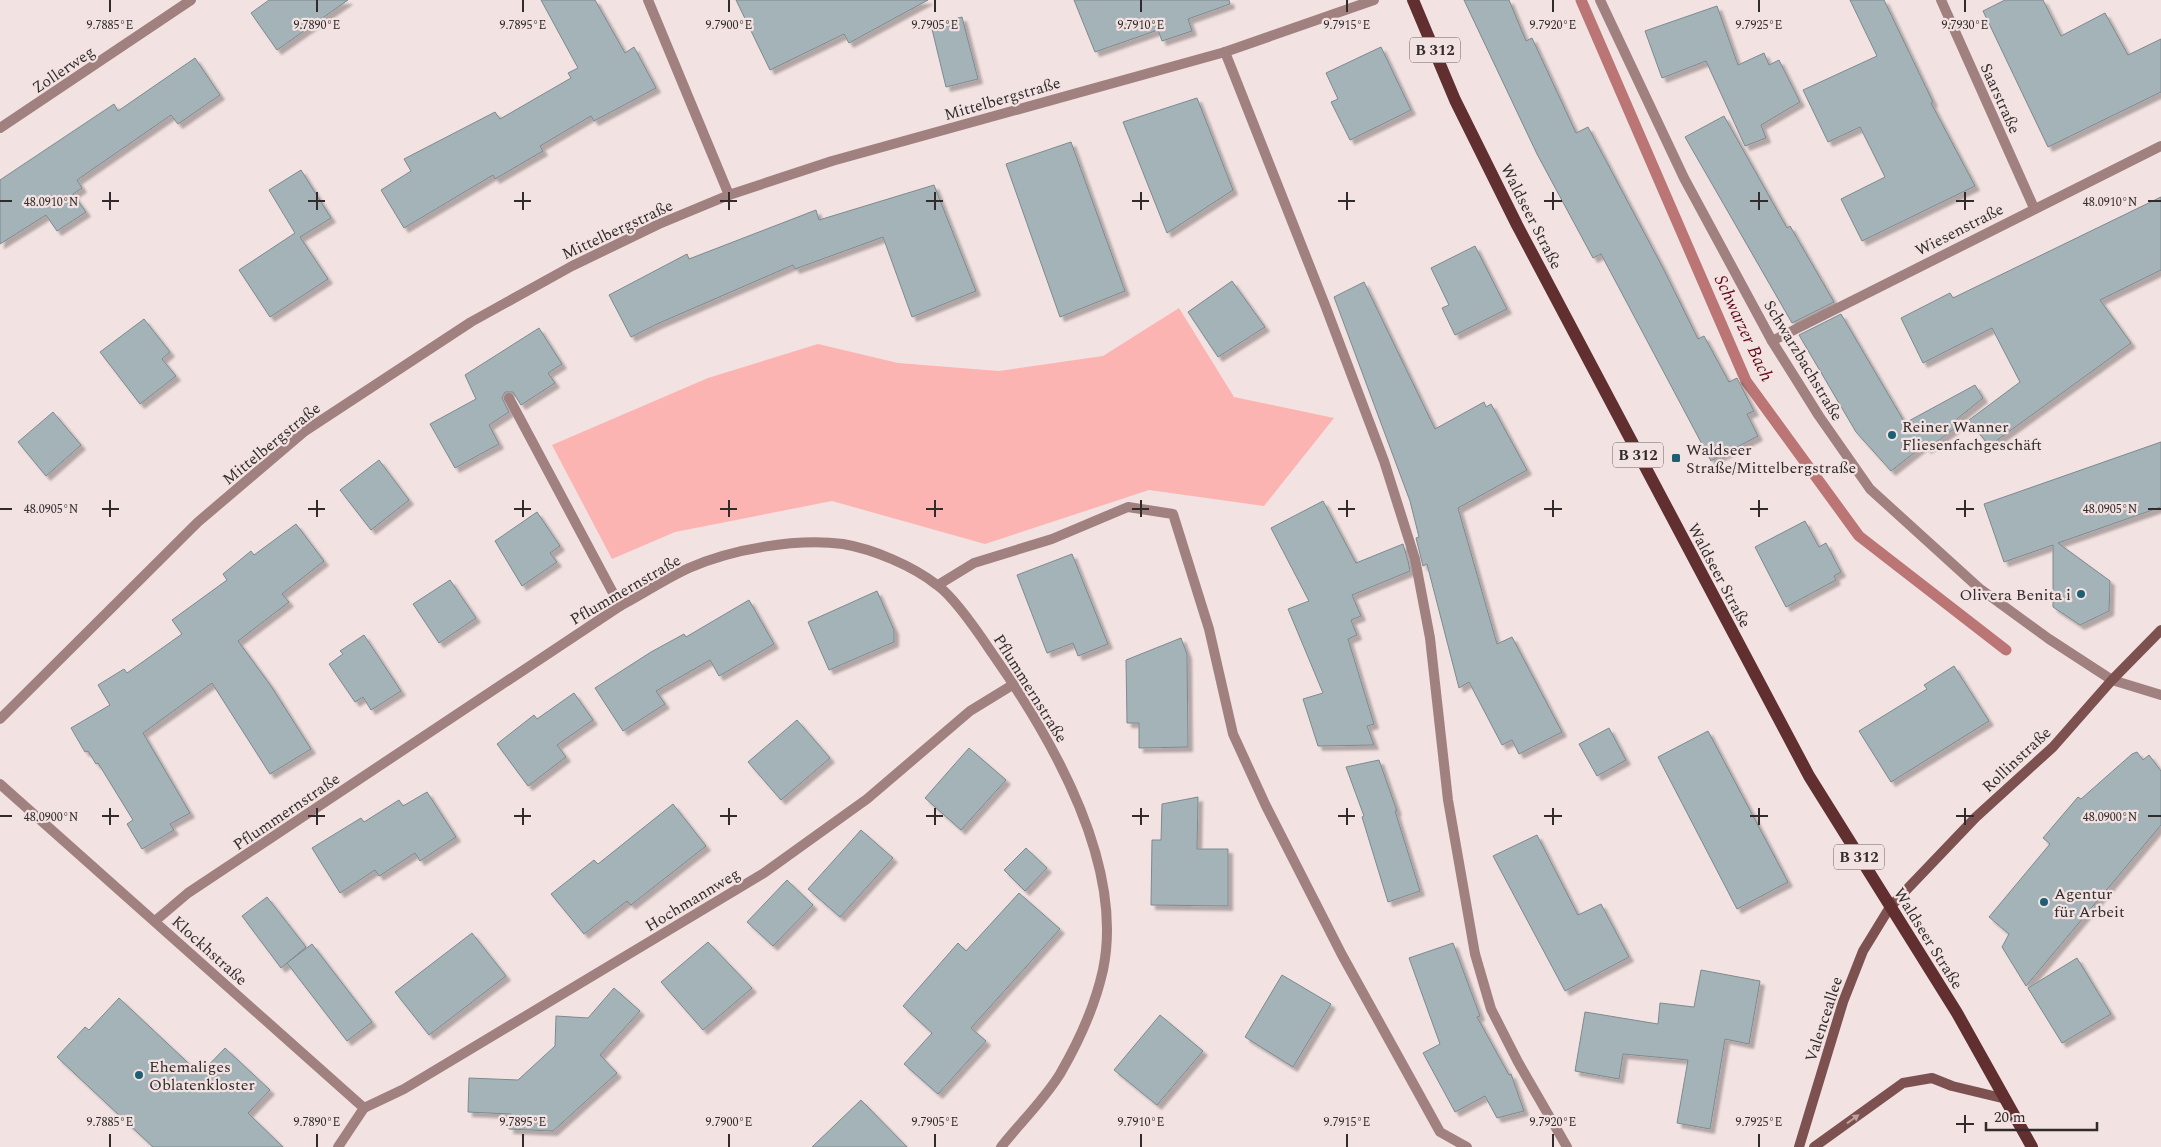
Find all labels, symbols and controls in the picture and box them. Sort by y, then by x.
text: 9.7885°E [87,16,133,35]
text: 9.7890°E [294,16,340,35]
text: 9.7895°E [500,16,546,35]
text: 9.7900°E [706,16,752,35]
text: 9.7905°E [912,16,958,35]
text: 9.7910°E [1118,16,1164,35]
text: 9.7915°E [1324,16,1370,35]
text: 9.7920°E [1530,16,1576,35]
text: 9.7925°E [1736,16,1782,35]
text: 9.7930°E [1942,16,1988,35]
road number: B 312 [1410,38,1460,62]
street label: Zollerweg [28,40,100,100]
street label: Saarstraße [1974,59,2026,138]
street label: Mittelbergstraße [941,71,1063,127]
street label: Waldseer Straße [1494,159,1568,273]
text: 48.0910°N [24,193,78,212]
text: 48.0910°N [2083,193,2137,212]
street label: Mittelbergstraße [558,194,677,266]
street label: Wiesenstraße [1911,197,2008,263]
water label: Schwarzer Bach [1707,270,1780,386]
street label: Schwarzbachstraße [1757,295,1849,426]
street label: Mittelbergstraße [217,397,326,491]
place label: Reiner Wanner Fliesenfachgeschäft [1902,415,2042,457]
marker: Reiner Wanner Fliesenfachgeschäft [1886,429,1898,441]
place label: Waldseer Straße/Mittelbergstraße [1686,438,1856,480]
road number: B 312 [1613,442,1663,468]
marker: Waldseer Straße/Mittelbergstraße [1670,452,1682,464]
text: 48.0905°N [24,500,78,519]
text: 48.0905°N [2083,500,2137,519]
street label: Waldseer Straße [1681,519,1757,632]
street label: Pflummernstraße [566,548,685,631]
place label: Olivera Benita i [1959,583,2071,607]
marker: Olivera Benita i [2075,588,2087,600]
street label: Pflummernstraße [987,629,1073,748]
street label: Rollinstraße [1977,721,2057,798]
street label: Pflummernstraße [228,767,345,857]
text: 48.0900°N [24,808,78,827]
text: 48.0900°N [2083,808,2137,827]
road number: B 312 [1834,844,1884,870]
street label: Hochmannweg [640,862,745,938]
place label: Agentur für Arbeit [2054,882,2125,924]
street label: Waldseer Straße [1887,883,1969,994]
marker: Agentur für Arbeit [2038,896,2050,908]
street label: Klockhstraße [166,910,253,991]
street label: Valenceallee [1799,973,1849,1065]
place label: Ehemaliges Oblatenkloster [149,1055,255,1097]
marker: Ehemaliges Oblatenkloster [133,1069,145,1081]
scale bar [1986,1100,2097,1132]
text: 20 m [1994,1106,2026,1129]
text: 9.7885°E [87,1113,133,1132]
text: 9.7890°E [294,1113,340,1132]
text: 9.7895°E [500,1113,546,1132]
text: 9.7900°E [706,1113,752,1132]
text: 9.7905°E [912,1113,958,1132]
text: 9.7910°E [1118,1113,1164,1132]
text: 9.7915°E [1324,1113,1370,1132]
text: 9.7920°E [1530,1113,1576,1132]
text: 9.7925°E [1736,1113,1782,1132]
one-way arrow [1846,1114,1860,1124]

